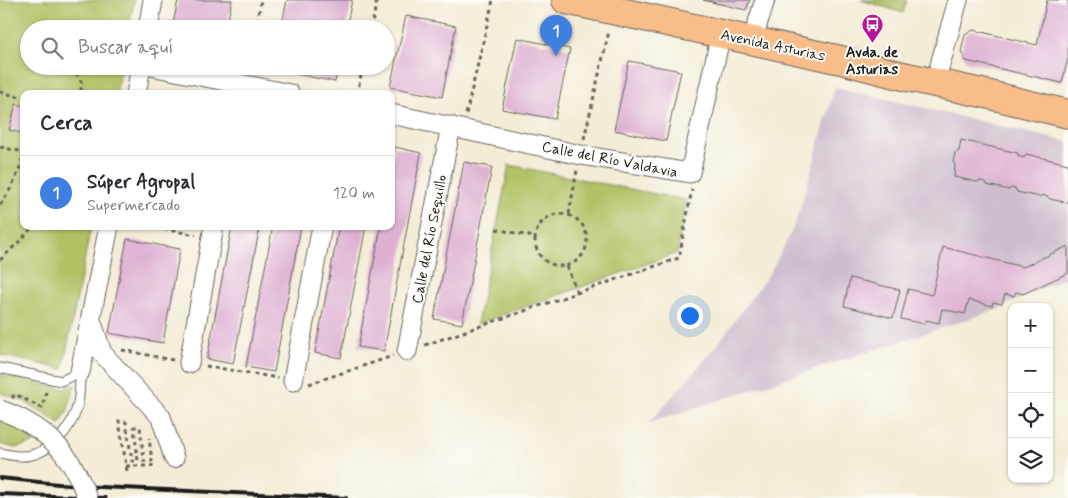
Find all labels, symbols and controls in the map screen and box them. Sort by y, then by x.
bus stop icon: Avda. de Asturias [860,12,884,43]
pin: 1 [540,15,572,56]
search box [20,20,395,75]
street label: Avenida Asturias [719,25,827,67]
icon: search [38,34,66,62]
text: Buscar aquí [78,35,173,60]
place label: Avda. de Asturias [846,43,899,80]
text: Cerca [40,109,93,137]
street label: Calle del Río Valdavia [540,137,679,183]
text: Súper Agropal [87,170,195,195]
street label: Calle del Río Sequillo [408,173,452,305]
text: 1 [52,183,60,204]
text: 120 m [333,183,375,204]
text: Supermercado [87,195,180,216]
your location [677,303,703,329]
map controls [1008,303,1053,483]
button: + [1008,303,1053,348]
button: − [1008,348,1053,393]
button: locate [1008,393,1053,438]
button: layers [1008,438,1053,483]

